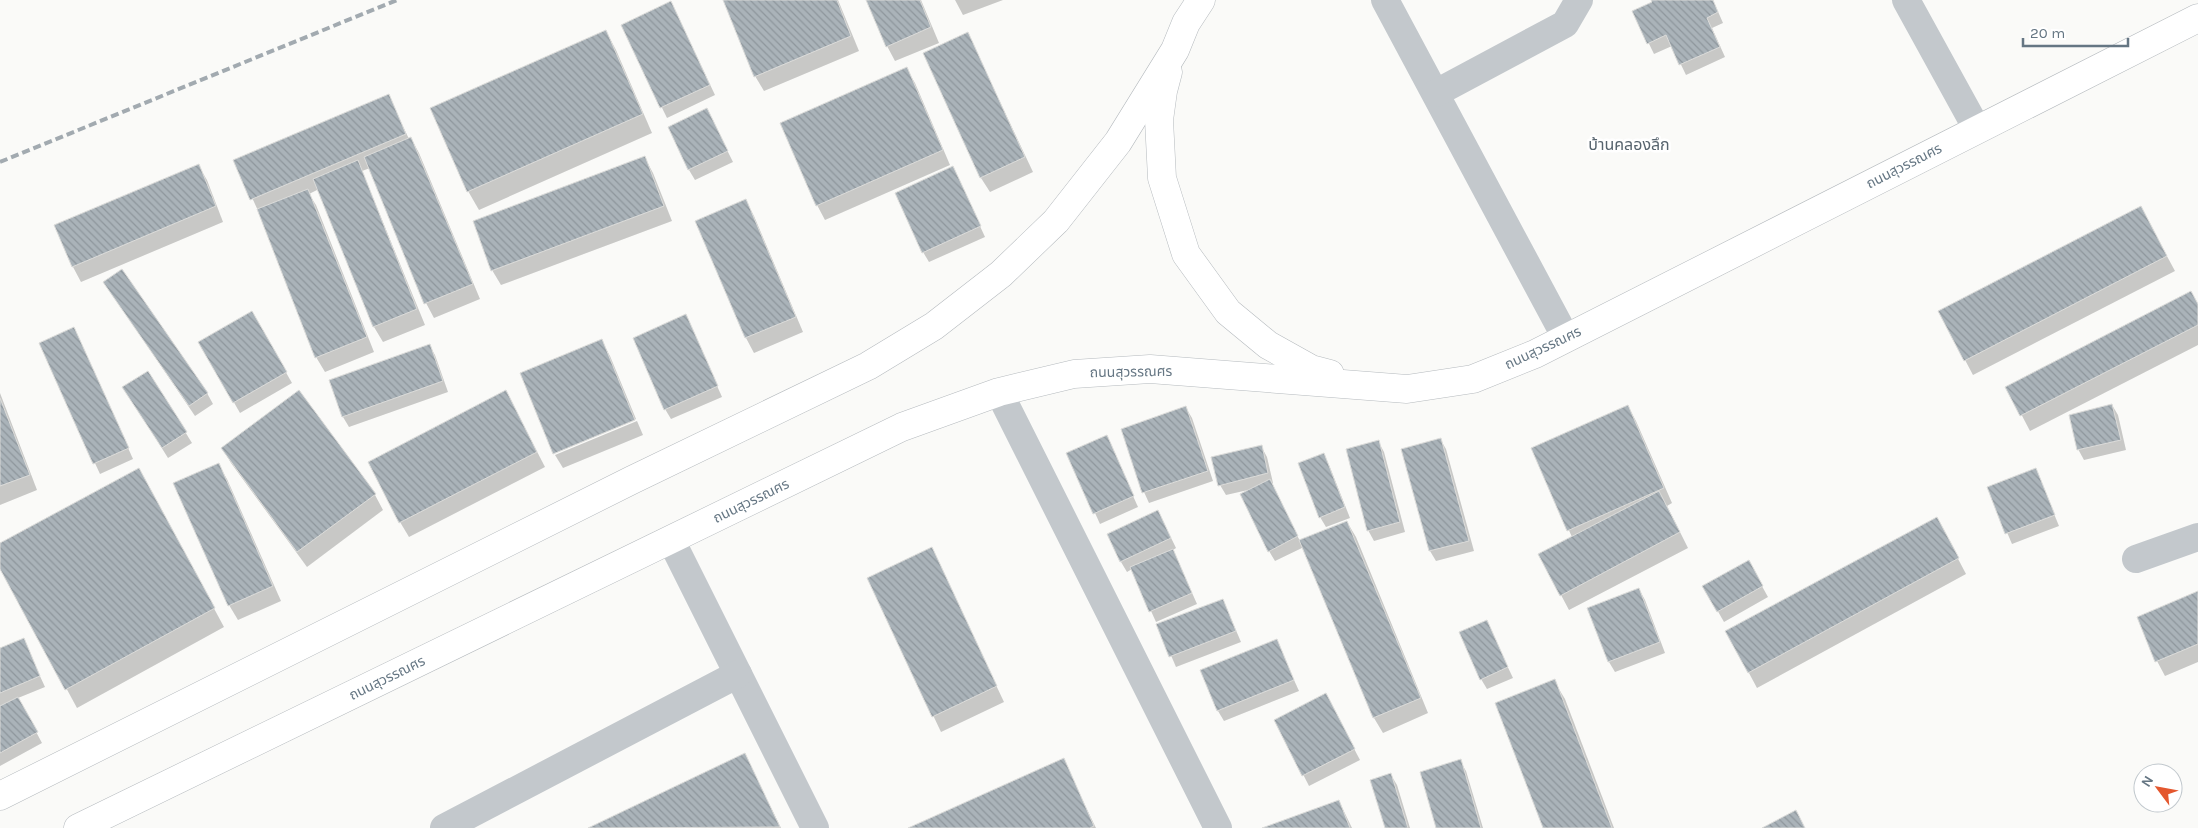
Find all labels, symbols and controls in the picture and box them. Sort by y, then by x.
scale bar [2023,15,2128,47]
text: 20 m [2030,24,2065,42]
district label: บ้านคลองลึก [1588,135,1670,154]
street label: ถนนสุวรรณศร [1863,140,1945,192]
street label: ถนนสุวรรณศร [1502,323,1584,373]
street label: ถนนสุวรรณศร [1090,363,1173,381]
street label: ถนนสุวรรณศร [710,475,792,527]
street label: ถนนสุวรรณศร [346,652,428,704]
north arrow [2133,763,2183,813]
text: N [2138,773,2157,790]

